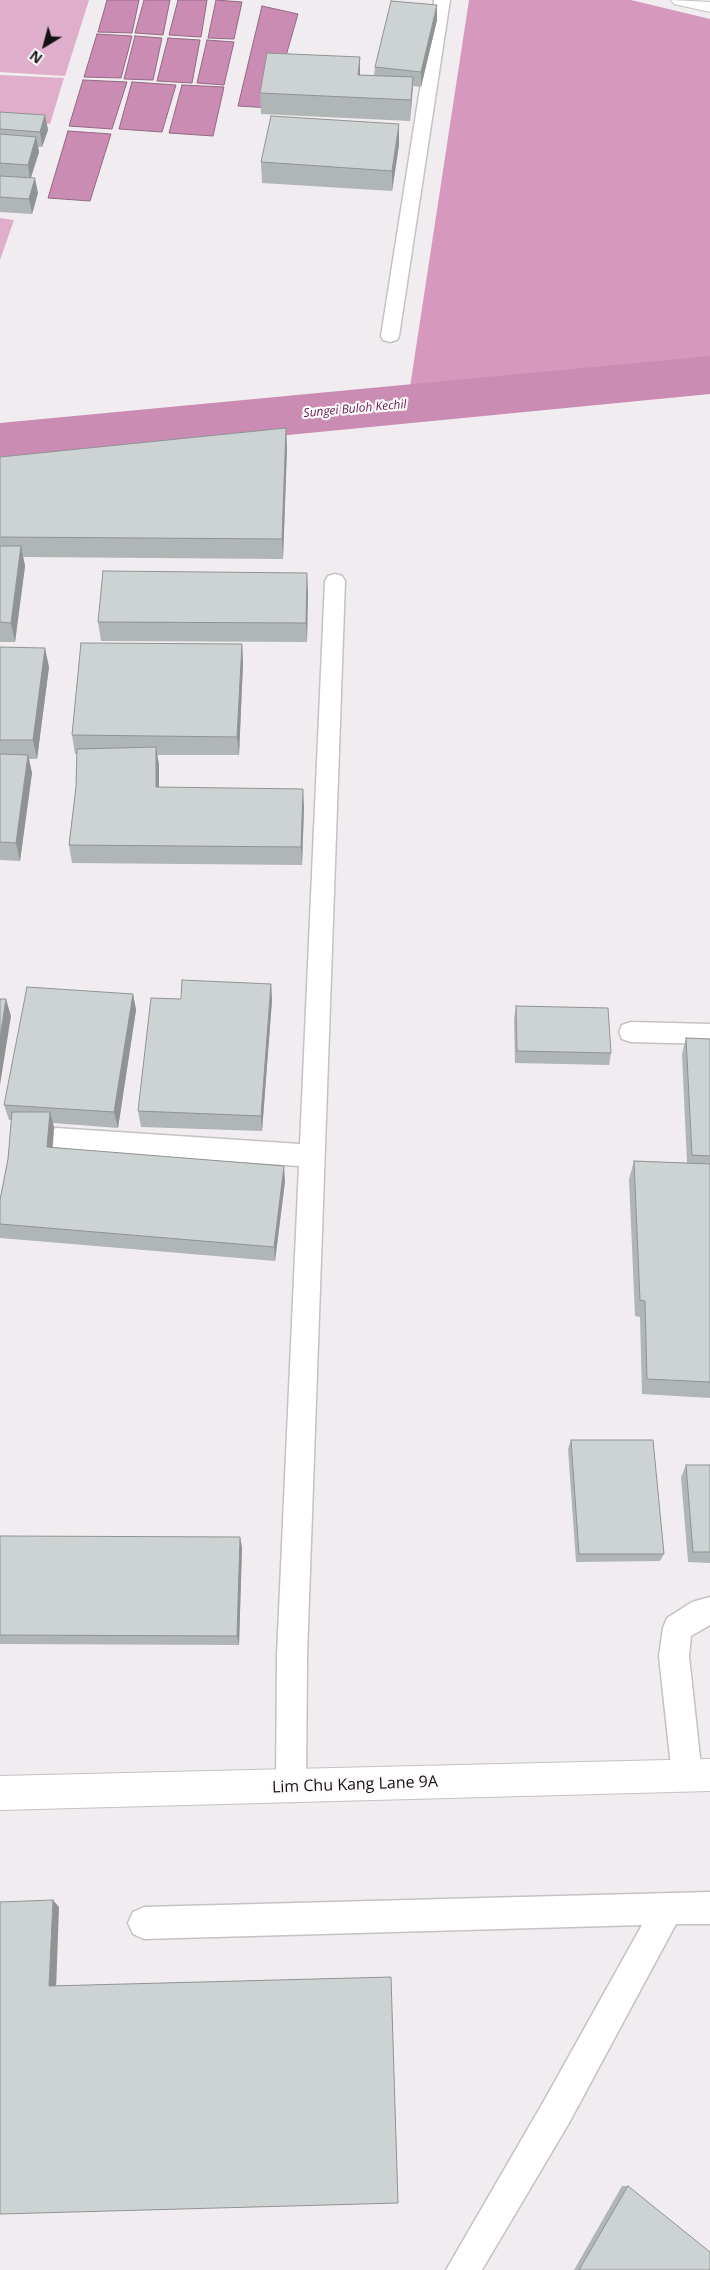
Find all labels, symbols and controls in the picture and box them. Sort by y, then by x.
north arrow [20,20,70,70]
text: N [25,46,46,68]
water label: Sungei Buloh Kechil [303,397,407,421]
street label: Lim Chu Kang Lane 9A [272,1773,438,1797]

